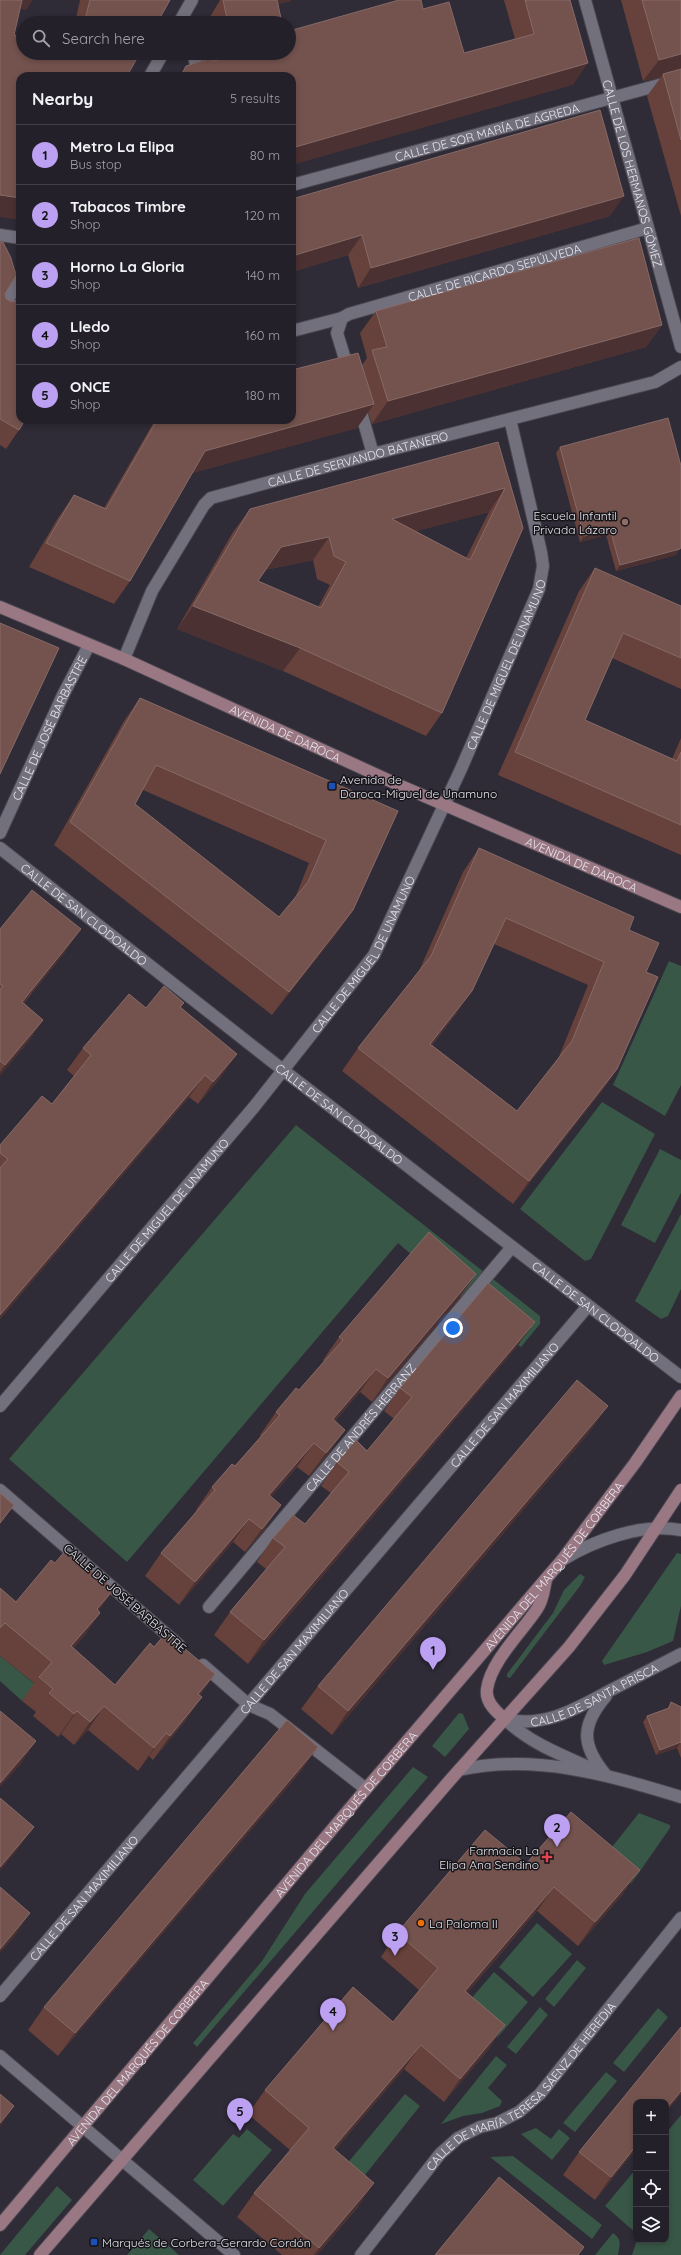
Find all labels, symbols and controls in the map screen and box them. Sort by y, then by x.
search box [16,16,296,60]
icon: search [30,27,52,49]
text: Search here [62,29,145,48]
street label: CALLE DE LOS HERMANOS GÓMEZ [600,78,666,269]
text: Nearby [32,88,93,109]
text: 5 results [230,90,280,106]
street label: CALLE DE SOR MARÍA DE ÁGREDA [393,100,581,164]
text: Metro La Elipa [70,137,174,156]
text: 1 [42,147,48,163]
text: 80 m [250,147,280,163]
text: Bus stop [70,156,122,172]
text: Tabacos Timbre [70,197,186,216]
text: 2 [41,207,49,223]
text: 120 m [245,207,280,223]
text: Shop [70,216,100,232]
street label: CALLE DE RICARDO SEPÚLVEDA [406,240,583,304]
text: Horno La Gloria [70,257,184,276]
text: 3 [42,267,48,283]
text: 140 m [245,267,280,283]
text: Shop [70,276,100,292]
text: Lledo [70,317,110,336]
text: 4 [41,327,49,343]
text: 160 m [245,327,280,343]
text: Shop [70,336,100,352]
text: ONCE [70,377,110,396]
text: 5 [41,387,49,403]
text: 180 m [245,387,280,403]
text: Shop [70,396,100,412]
street label: CALLE DE SERVANDO BATANERO [266,428,450,490]
place label: Escuela Infantil Privada Lázaro [533,508,617,537]
marker: Escuela Infantil Privada Lázaro [620,517,630,527]
street label: CALLE DE MIGUEL DE UNAMUNO [463,578,548,752]
street label: CALLE DE JOSÉ BARBASTRE [8,653,90,803]
street label: AVENIDA DE DAROCA [227,701,344,765]
place label: Avenida de Daroca-Miguel de Unamuno [340,772,497,801]
marker: Avenida de Daroca-Miguel de Unamuno [327,781,337,791]
street label: AVENIDA DE DAROCA [523,833,640,895]
street label: CALLE DE SAN CLODOALDO [18,860,151,968]
street label: CALLE DE MIGUEL DE UNAMUNO [308,873,418,1036]
street label: CALLE DE SAN CLODOALDO [273,1060,406,1167]
street label: CALLE DE MIGUEL DE UNAMUNO [101,1135,232,1285]
street label: CALLE DE SAN CLODOALDO [529,1258,663,1365]
your location [443,1318,463,1338]
street label: CALLE DE SAN MAXIMILIANO [446,1339,562,1470]
street label: CALLE DE ANDRÉS HERRANZ [302,1360,419,1494]
street label: AVENIDA DEL MARQUÉS DE CORBERA [481,1478,626,1653]
street label: CALLE DE JOSÉ BARBASTRE [60,1540,190,1656]
street label: CALLE DE SAN MAXIMILIANO [236,1586,351,1717]
pin: 1 [420,1637,446,1670]
street label: CALLE DE SANTA PRISCA [530,1660,660,1729]
street label: AVENIDA DEL MARQUÉS DE CORBERA [271,1728,420,1900]
pin: 2 [544,1814,570,1847]
street label: CALLE DE SAN MAXIMILIANO [26,1832,141,1964]
place label: Farmacia La Elipa Ana Sendino [439,1843,539,1872]
marker: Farmacia La Elipa Ana Sendino [542,1852,552,1862]
place label: La Paloma II [429,1916,498,1931]
marker: La Paloma II [416,1918,426,1928]
pin: 3 [382,1923,408,1956]
street label: AVENIDA DEL MARQUÉS DE CORBERA [63,1975,211,2148]
pin: 4 [320,1998,346,2031]
street label: CALLE DE MARÍA TERESA SÁENZ DE HEREDIA [422,1999,619,2174]
pin: 5 [227,2098,253,2131]
map controls [633,2099,669,2243]
button: + [633,2099,669,2135]
button: − [633,2135,669,2171]
button: locate [633,2171,669,2207]
button: layers [633,2207,669,2243]
place label: Marqués de Corbera-Gerardo Cordón [102,2235,311,2250]
marker: Marqués de Corbera-Gerardo Cordón [89,2237,99,2247]

